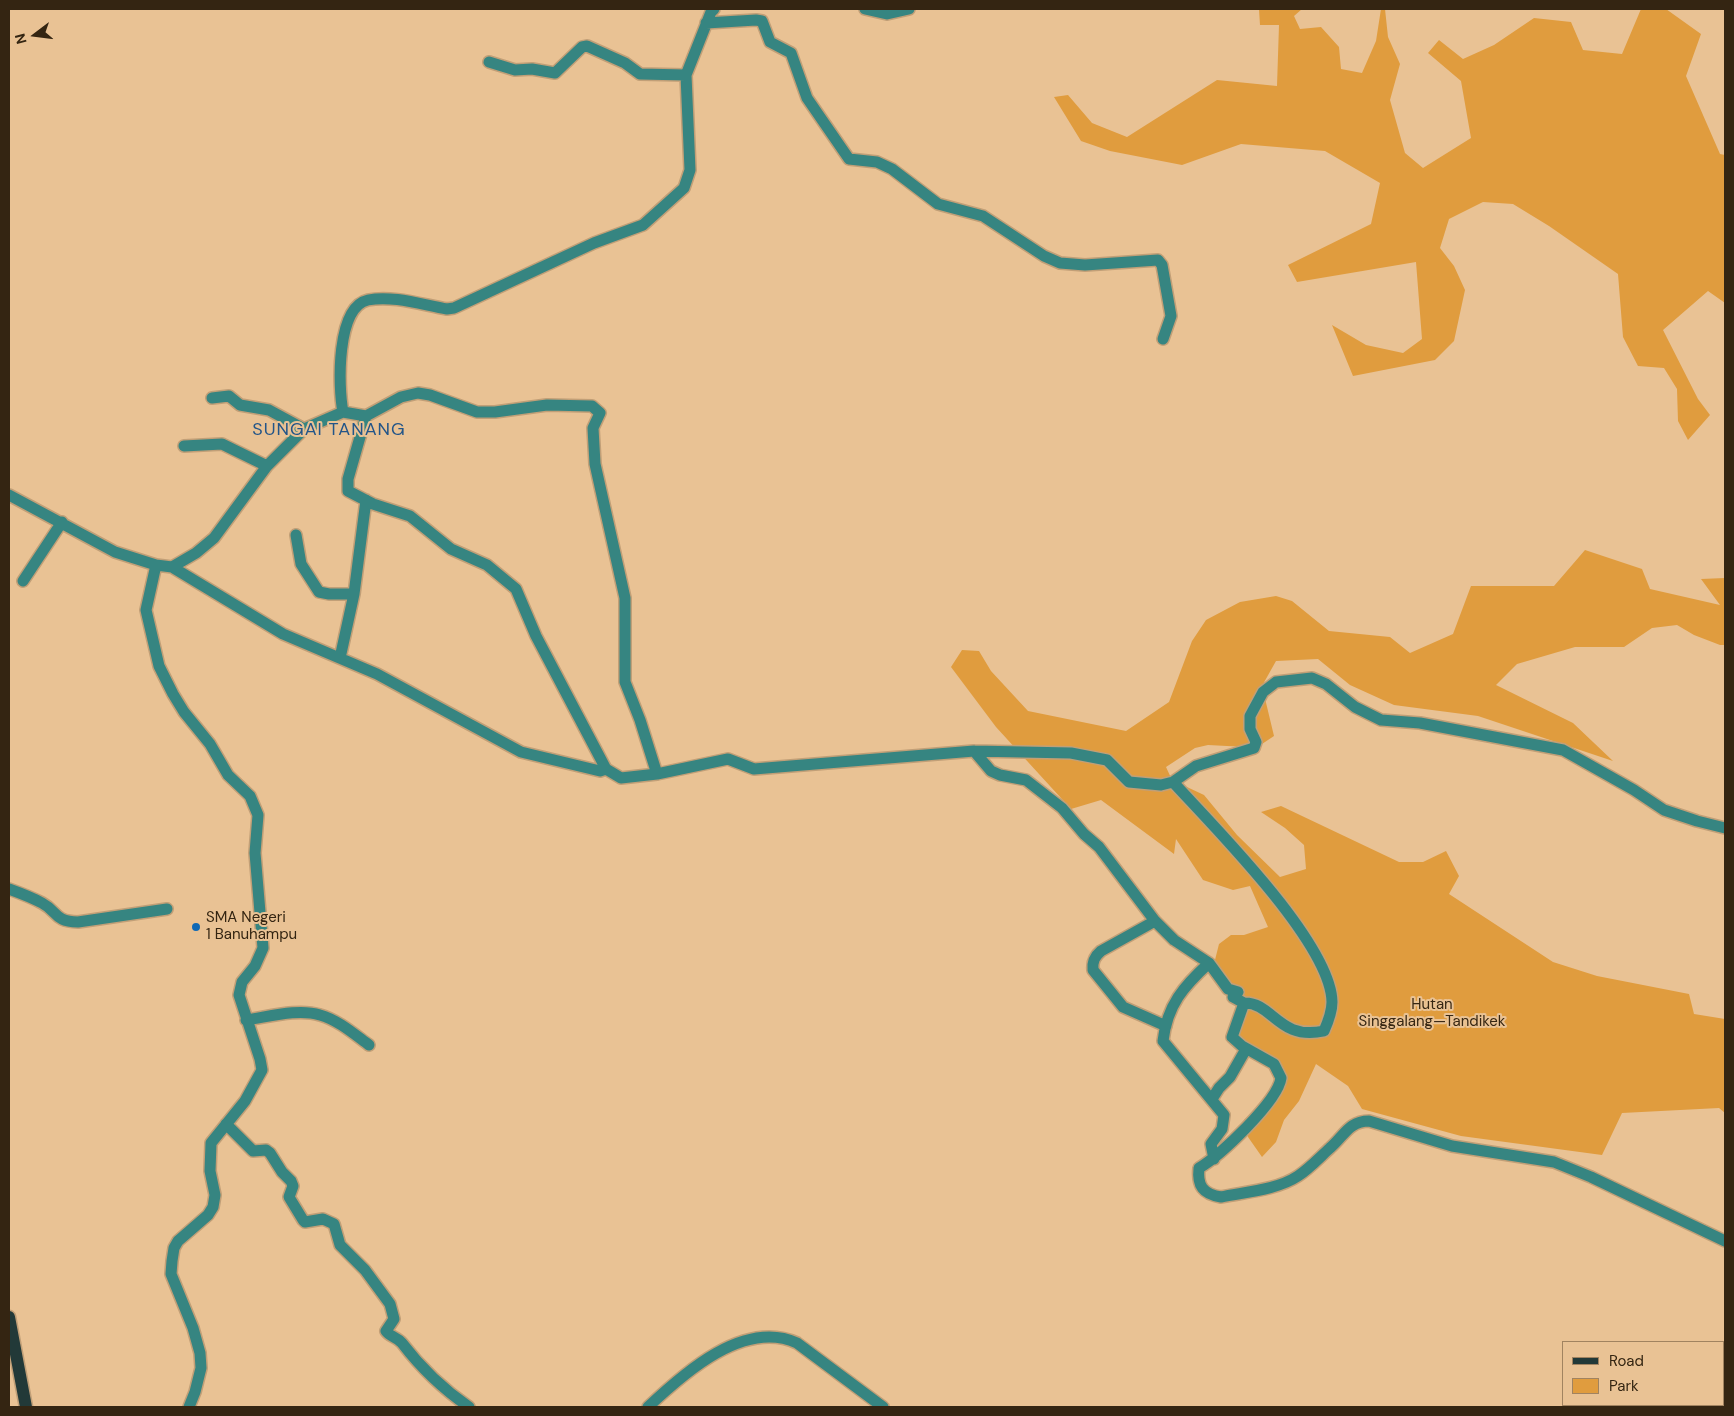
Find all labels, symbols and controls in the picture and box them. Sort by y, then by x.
north arrow [10,10,60,60]
text: N [10,32,31,46]
district label: SUNGAI TANANG [251,419,407,441]
place label: SMA Negeri 1 Banuhampu [206,909,297,944]
marker: SMA Negeri 1 Banuhampu [190,921,202,933]
park label: Hutan Singgalang—Tandikek [1359,996,1505,1031]
legend [1562,1341,1724,1406]
text: Road [1609,1351,1644,1371]
text: Park [1609,1376,1639,1396]

